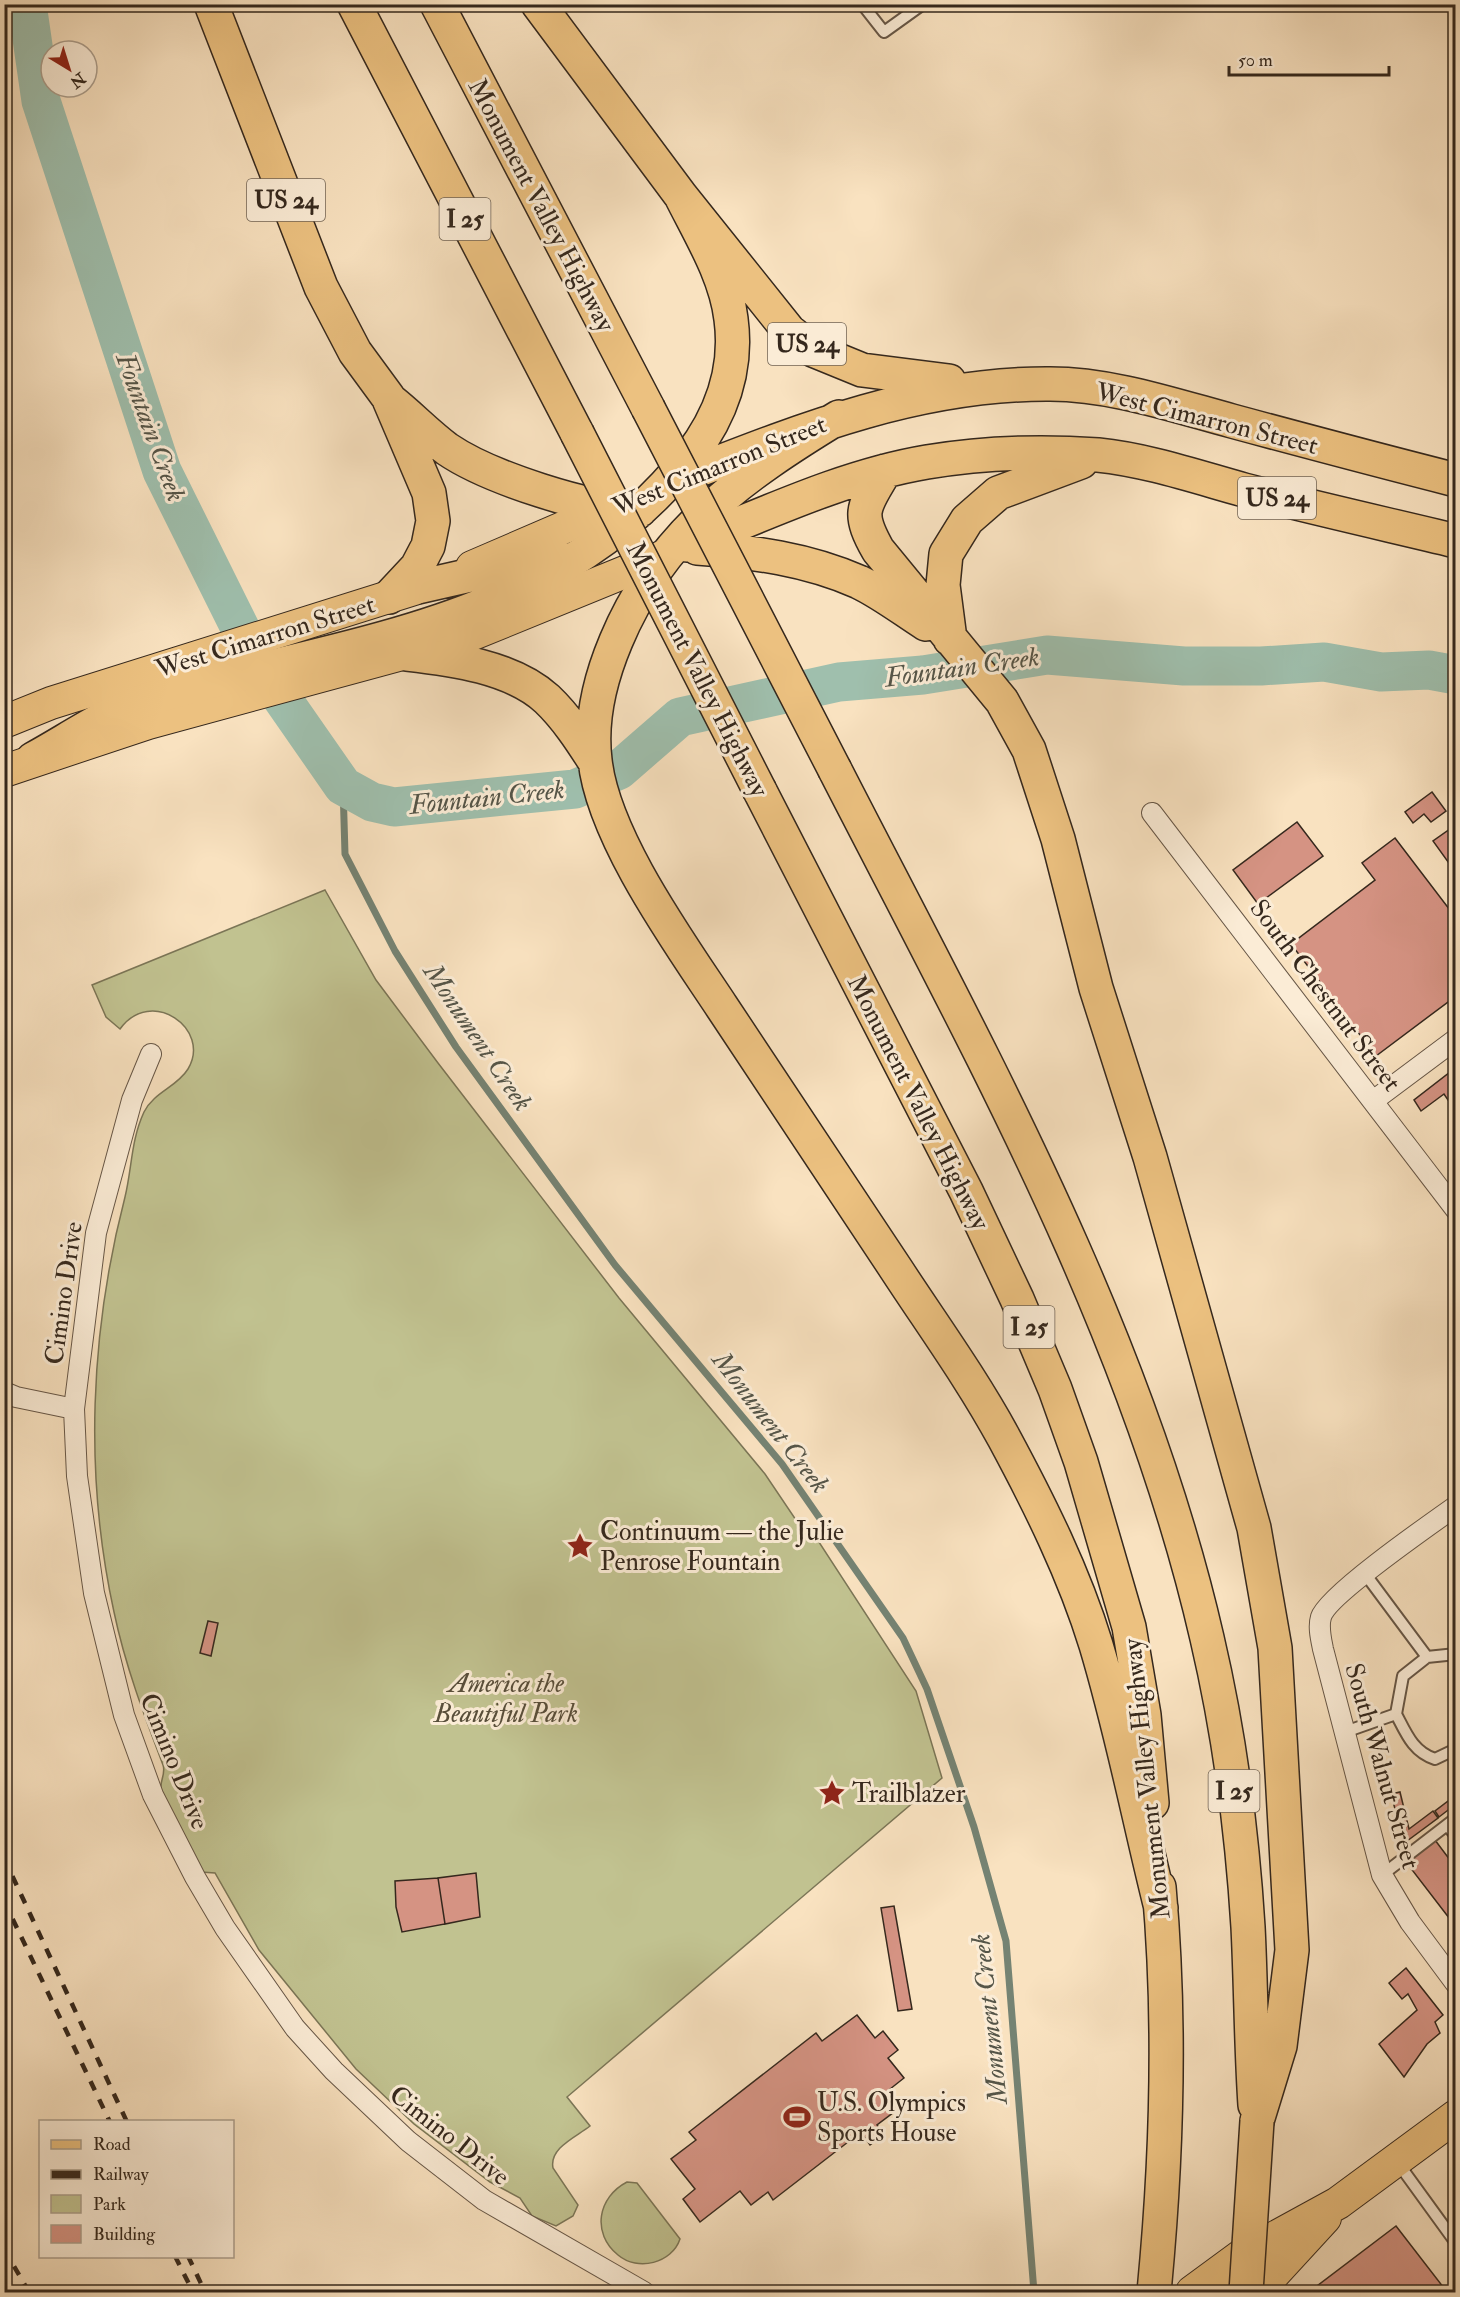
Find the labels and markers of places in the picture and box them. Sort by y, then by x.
place label: Continuum — the Julie Penrose Fountain [600,1516,844,1578]
place icon: Continuum — the Julie Penrose Fountain [565,1531,595,1561]
place icon: Trailblazer [817,1778,847,1808]
place label: Trailblazer [852,1778,966,1810]
place label: U.S. Olympics Sports House [817,2087,966,2150]
sports icon: U.S. Olympics Sports House [782,2102,812,2132]

